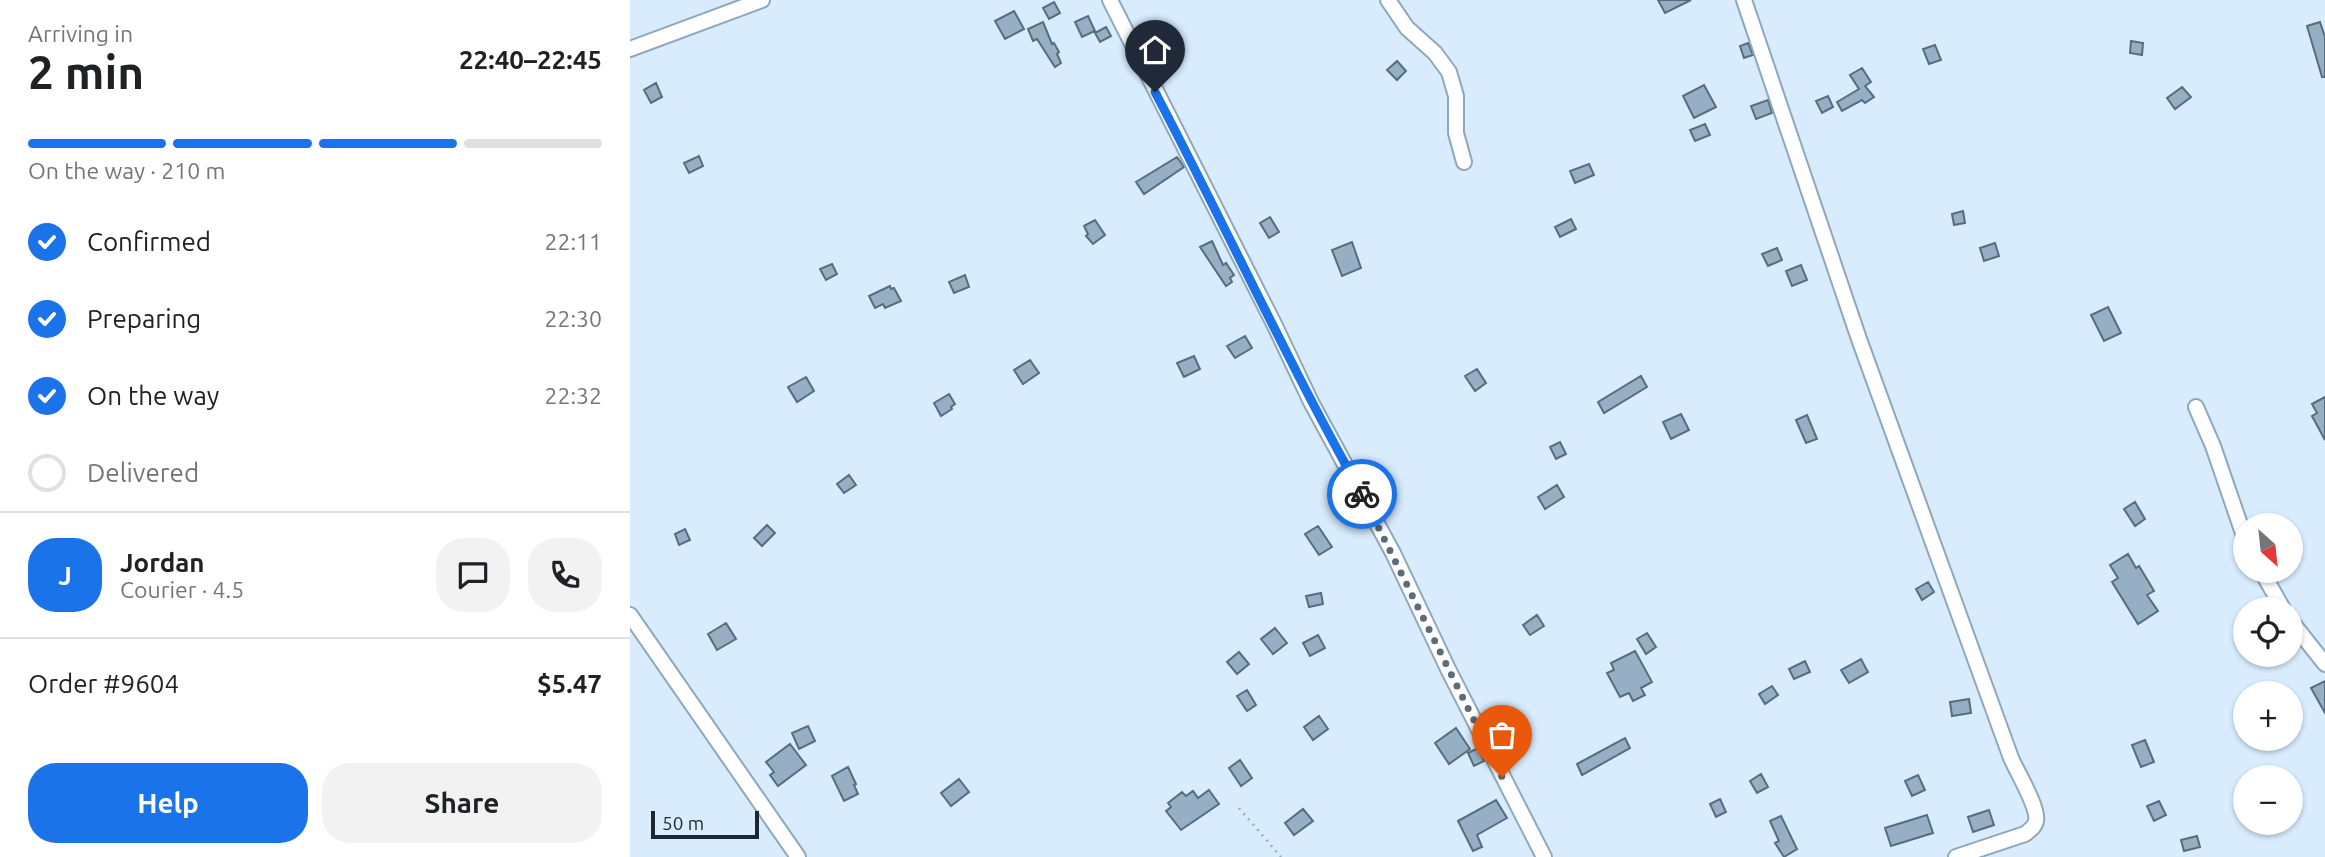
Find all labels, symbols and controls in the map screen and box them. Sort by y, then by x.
pin [1125,20,1185,92]
text: Arriving in [28,21,133,46]
icon: home [1136,31,1174,69]
text: 22:40–22:45 [459,45,602,74]
text: 2 min [28,46,144,98]
text: On the way · 210 m [28,158,225,183]
icon: check [28,223,66,261]
text: Confirmed [87,227,211,256]
text: 22:11 [544,229,602,254]
icon: check [28,300,66,338]
text: Preparing [87,304,201,333]
text: 22:30 [544,306,602,331]
icon: check [28,377,66,415]
text: On the way [87,381,219,410]
text: 22:32 [544,383,602,408]
text: Delivered [87,458,199,487]
courier [1327,459,1397,529]
icon: bike [1343,475,1381,513]
north arrow [2233,513,2303,583]
map controls [2233,513,2303,835]
button: chat [436,538,510,612]
button: phone [528,538,602,612]
text: Jordan [120,548,205,577]
text: J [58,561,72,590]
text: Courier · 4.5 [120,577,244,602]
button: locate [2233,597,2303,667]
text: Order #9604 [28,669,179,698]
text: $5.47 [537,669,602,698]
button: + [2233,681,2303,751]
pin [1472,705,1532,777]
icon: bag [1483,716,1521,754]
button: Help [28,763,308,843]
button: Share [322,763,602,843]
button: − [2233,765,2303,835]
scale bar [651,808,760,840]
text: 50 m [662,812,704,834]

